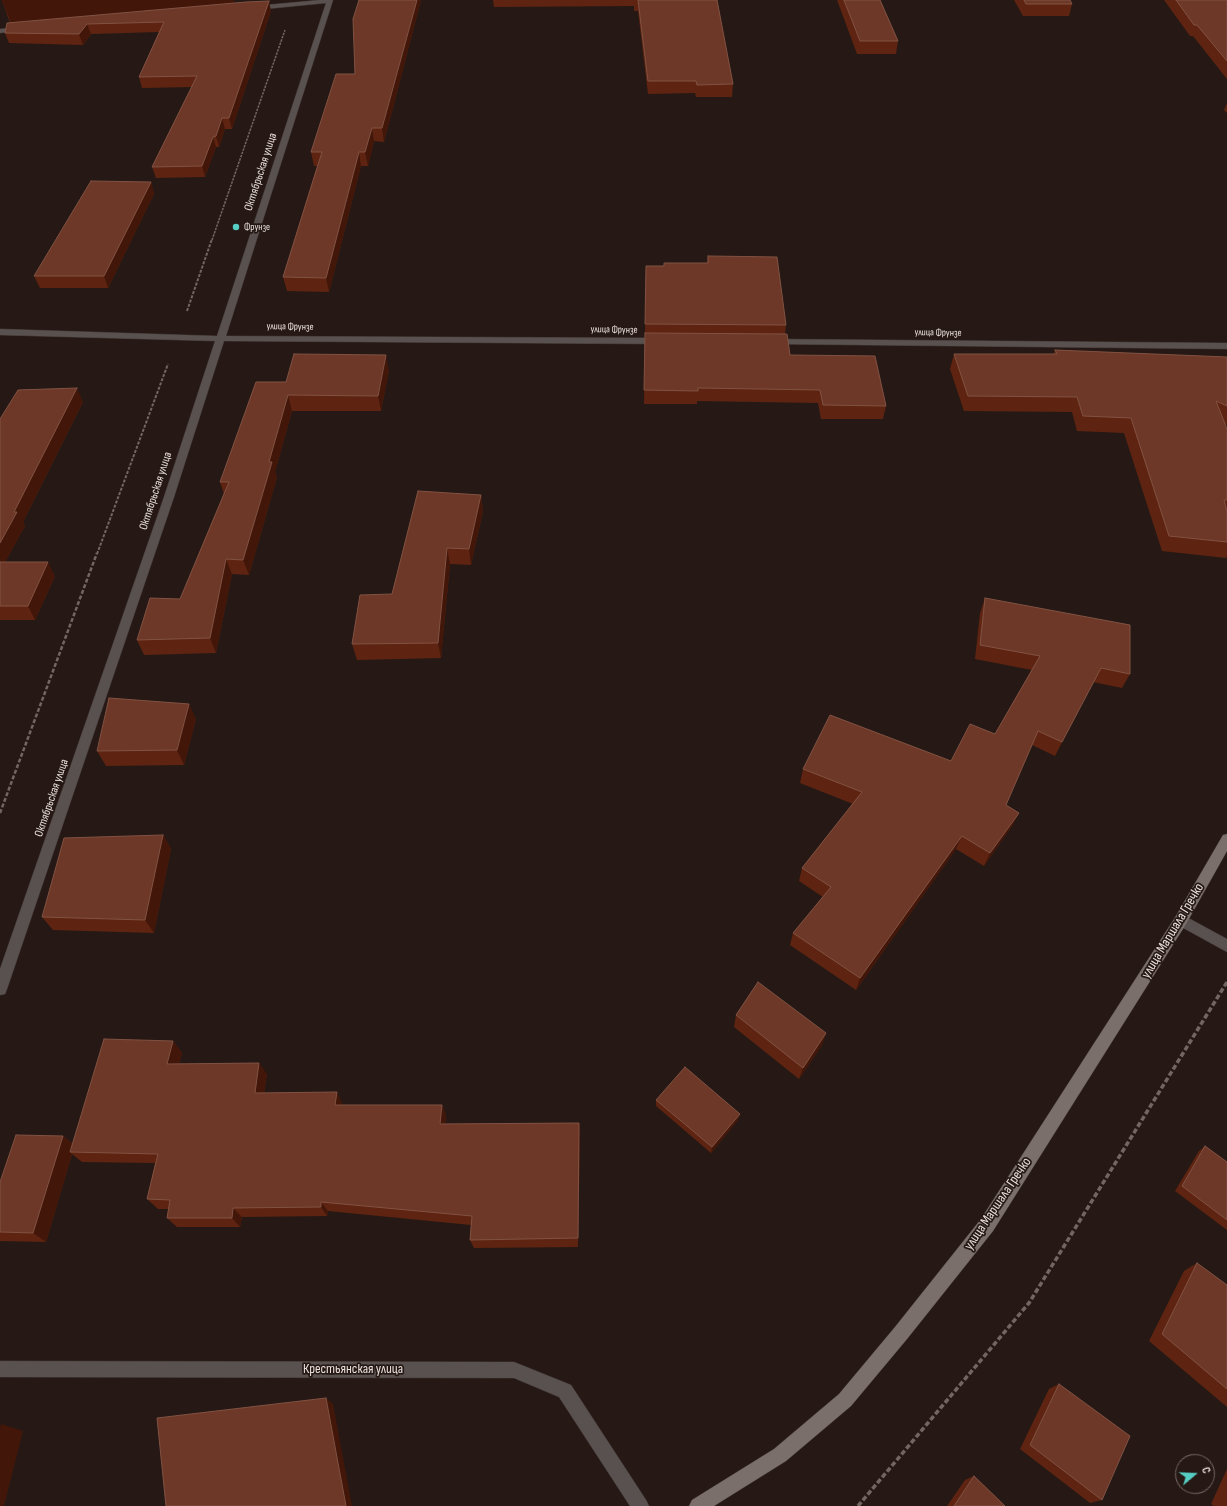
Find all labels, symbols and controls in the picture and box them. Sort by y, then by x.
street label: Октябрьская улица [242,131,280,213]
place label: Фрунзе [244,221,270,233]
marker: Фрунзе [231,222,241,232]
street label: улица Фрунзе [266,321,314,333]
street label: улица Фрунзе [590,324,638,336]
street label: улица Фрунзе [914,327,962,339]
street label: Октябрьская улица [137,450,175,532]
street label: Октябрьская улица [32,757,72,839]
street label: улица Маршала Гречко [1138,880,1208,982]
street label: улица Маршала Гречко [961,1154,1035,1254]
street label: Крестьянская улица [303,1361,403,1377]
north arrow [1175,1454,1215,1494]
text: С [1199,1465,1213,1475]

